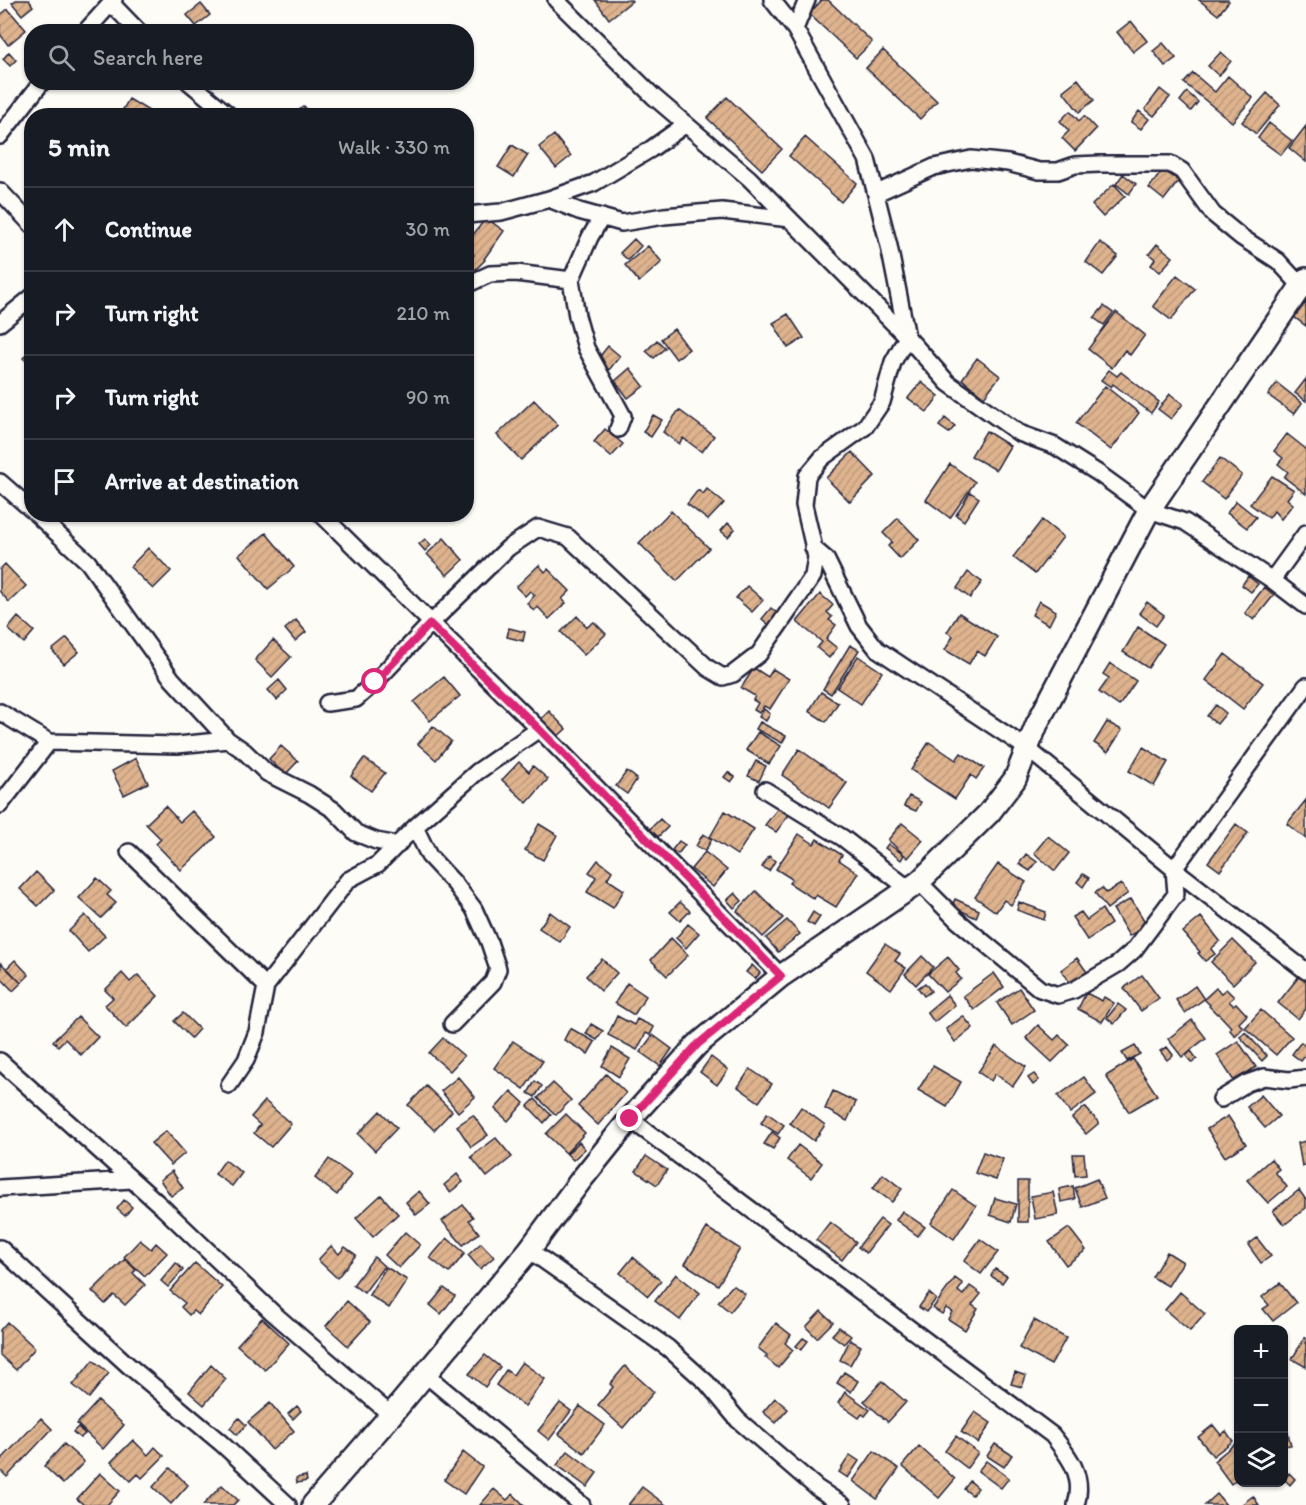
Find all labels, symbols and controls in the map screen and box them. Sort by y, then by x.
search box [24,24,474,90]
icon: search [45,41,78,74]
text: Search here [93,44,203,71]
text: 5 min [48,131,110,163]
text: Walk · 330 m [338,135,450,159]
icon: ahead [48,213,81,246]
text: Continue [105,216,192,243]
text: 30 m [405,217,450,241]
icon: right [48,297,81,330]
text: Turn right [105,300,199,327]
text: 210 m [397,301,450,325]
icon: right [48,381,81,414]
text: Turn right [105,384,199,411]
text: 90 m [406,385,450,409]
icon: arrive [48,465,81,498]
text: Arrive at destination [105,468,299,495]
route start [361,668,387,694]
route end [616,1105,642,1131]
map controls [1234,1325,1288,1487]
button: + [1234,1325,1288,1379]
button: − [1234,1379,1288,1433]
button: layers [1234,1433,1288,1487]

